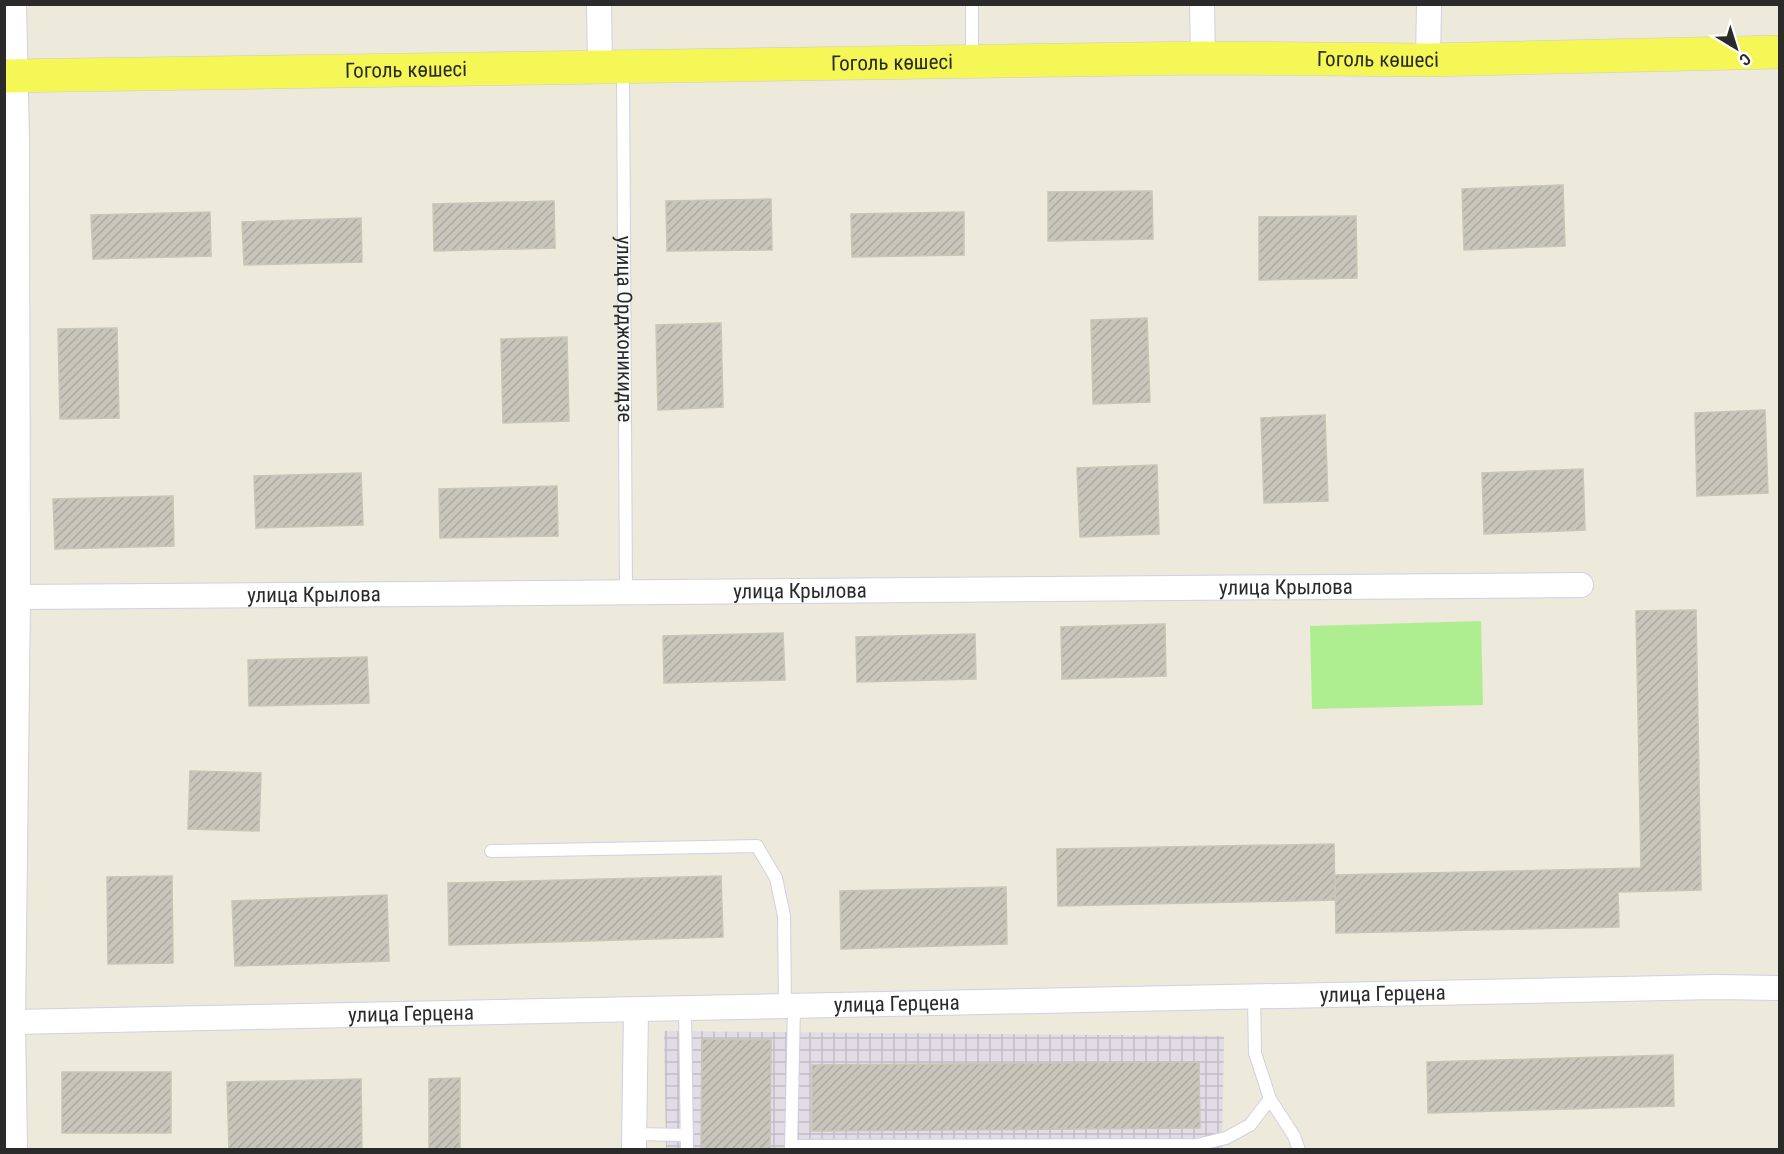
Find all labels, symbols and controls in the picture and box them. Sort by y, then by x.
north arrow [1706,18,1766,78]
street label: Гоголь көшесі [1317,47,1439,72]
text: С [1735,49,1754,70]
street label: Гоголь көшесі [831,50,953,76]
street label: Гоголь көшесі [345,57,467,83]
street label: улица Орджоникидзе [612,236,637,423]
street label: улица Крылова [1219,575,1353,600]
street label: улица Крылова [733,578,867,604]
street label: улица Крылова [247,582,381,607]
street label: улица Герцена [1320,981,1446,1007]
street label: улица Герцена [834,991,960,1017]
street label: улица Герцена [348,1001,474,1027]

